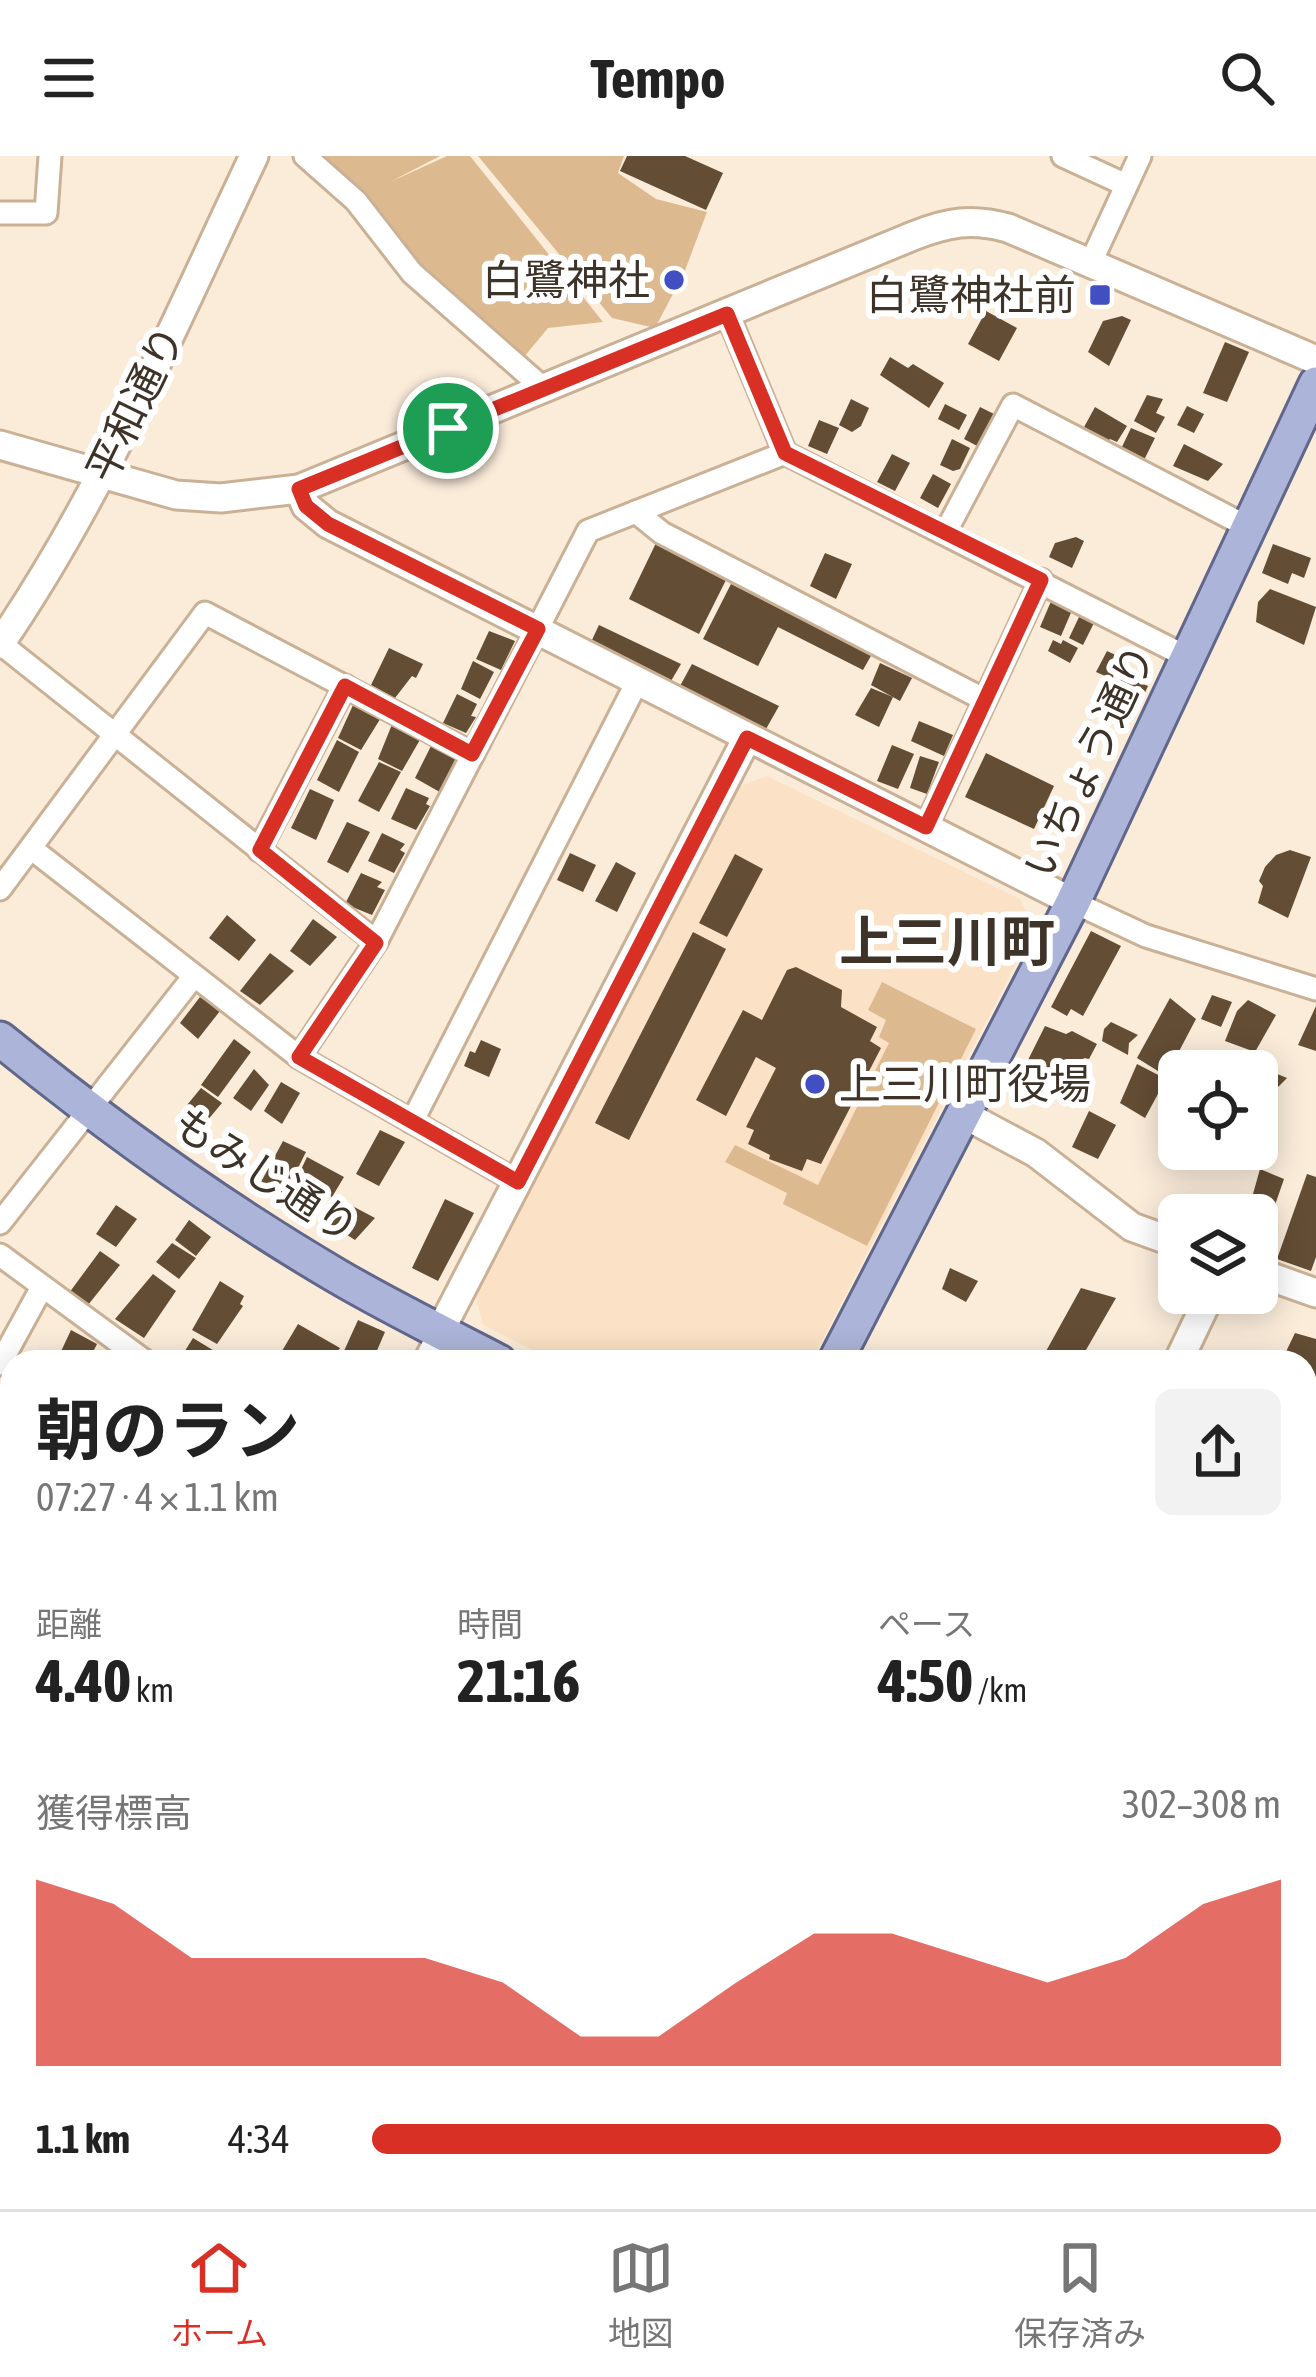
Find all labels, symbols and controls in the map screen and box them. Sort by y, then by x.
icon: menu [36,45,102,111]
icon: search [1214,45,1280,111]
text: Tempo [591,48,725,109]
place label: 白鷺神社 [482,256,650,304]
marker: 白鷺神社 [661,267,687,293]
place label: 白鷺神社前 [866,271,1076,319]
marker: 白鷺神社前 [1087,282,1113,308]
street label: 平和通り [77,318,193,490]
pin [397,377,499,479]
icon: arrive [415,395,481,461]
street label: いちょう通り [1014,637,1164,885]
district label: 上三川町 [839,911,1055,972]
map controls [1158,1050,1278,1314]
button: locate [1158,1050,1278,1170]
place label: 上三川町役場 [839,1060,1091,1108]
marker: 上三川町役場 [802,1071,828,1097]
street label: もみじ通り [165,1098,367,1252]
button: layers [1158,1194,1278,1314]
button: share [1155,1389,1281,1515]
text: 朝のラン [36,1392,300,1468]
text: 07:27 · 4 × 1.1 km [36,1475,279,1519]
text: 距離 [36,1605,102,1643]
text: 時間 [457,1605,523,1643]
text: ペース [878,1605,975,1643]
text: 4.40 [36,1646,131,1715]
text: 21:16 [457,1646,580,1715]
text: 4:50 [878,1646,973,1715]
text: km [131,1671,174,1709]
text: /km [973,1671,1027,1709]
text: 302–308 m [1122,1782,1281,1826]
text: 獲得標高 [36,1791,192,1835]
text: 1.1 km [36,2117,130,2161]
text: 4:34 [228,2117,290,2161]
tab: ホーム [170,2235,268,2355]
tab: 地図 [608,2235,674,2355]
tab: 保存済み [1014,2235,1146,2355]

